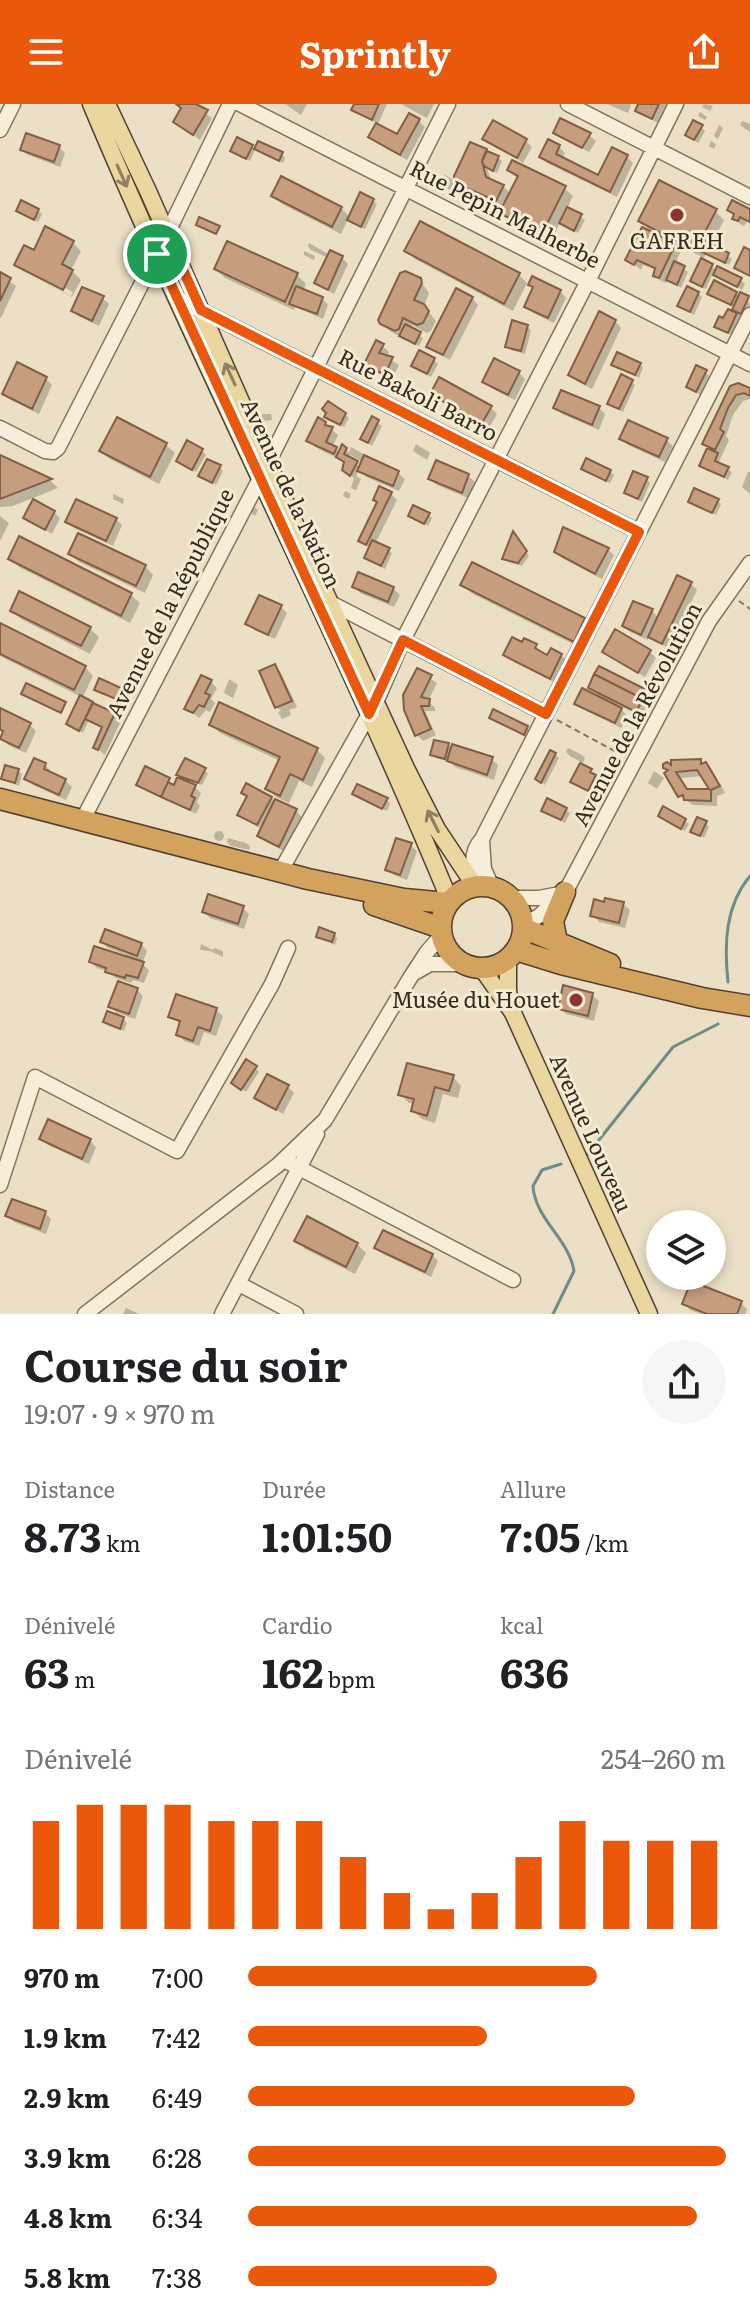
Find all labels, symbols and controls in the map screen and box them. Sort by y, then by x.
text: Sprintly [299,26,451,79]
icon: menu [24,30,68,74]
icon: share [682,30,726,74]
street label: Rue Pepin Malherbe [405,150,607,275]
one-way arrow [115,164,130,188]
marker: GAFREH [668,206,686,224]
pin [123,220,191,288]
place label: GAFREH [630,223,724,256]
icon: arrive [135,232,179,276]
street label: Rue Bakoli Barro [333,339,504,448]
one-way arrow [222,362,237,386]
street label: Avenue de la Nation [234,392,351,593]
street label: Avenue de la République [96,482,241,723]
street label: Avenue de la Révolution [563,595,709,831]
one-way arrow [424,809,440,833]
place label: Musée du Houet [391,982,560,1015]
marker: Musée du Houet [567,991,585,1009]
street label: Avenue Louveau [543,1048,642,1217]
map controls [646,1210,726,1290]
button: layers [646,1210,726,1290]
text: Course du soir [24,1330,347,1396]
button: share [642,1340,726,1424]
text: 19:07 · 9 × 970 m [24,1393,215,1432]
text: Distance [24,1472,115,1505]
text: Durée [262,1472,326,1505]
text: Allure [500,1472,566,1505]
text: 8.73 [24,1505,102,1564]
text: 1:01:50 [262,1505,392,1564]
text: 7:05 [500,1505,580,1564]
text: km [102,1526,141,1559]
text: /km [580,1526,629,1559]
text: Dénivelé [24,1608,115,1641]
text: Cardio [262,1608,333,1641]
text: kcal [500,1608,543,1641]
text: 63 [24,1641,69,1700]
text: 162 [262,1641,323,1700]
text: 636 [500,1641,569,1700]
text: m [69,1662,95,1695]
text: bpm [323,1662,376,1695]
text: Dénivelé [24,1738,132,1777]
text: 254–260 m [601,1738,726,1777]
text: 970 m [24,1957,100,1996]
text: 7:00 [152,1957,203,1996]
text: 1.9 km [24,2017,107,2056]
text: 7:42 [152,2017,200,2056]
text: 2.9 km [24,2077,110,2116]
text: 6:49 [152,2077,202,2116]
text: 3.9 km [24,2137,111,2176]
text: 6:28 [152,2137,202,2176]
text: 4.8 km [24,2197,112,2236]
text: 6:34 [152,2197,203,2236]
text: 5.8 km [24,2257,111,2296]
text: 7:38 [152,2257,201,2296]

